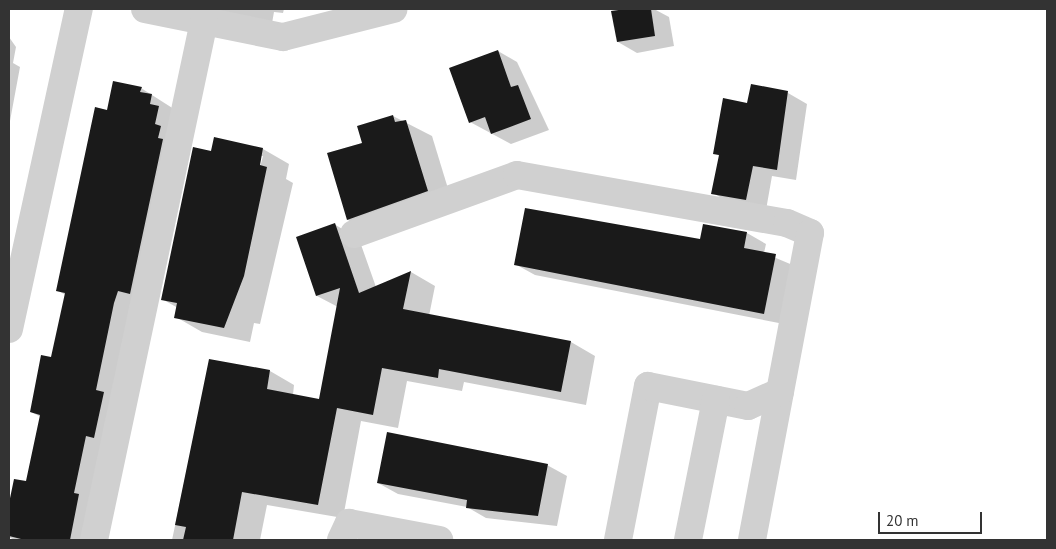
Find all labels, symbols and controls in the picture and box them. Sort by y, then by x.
scale bar [881,502,985,534]
text: 20 m [886,511,919,530]

